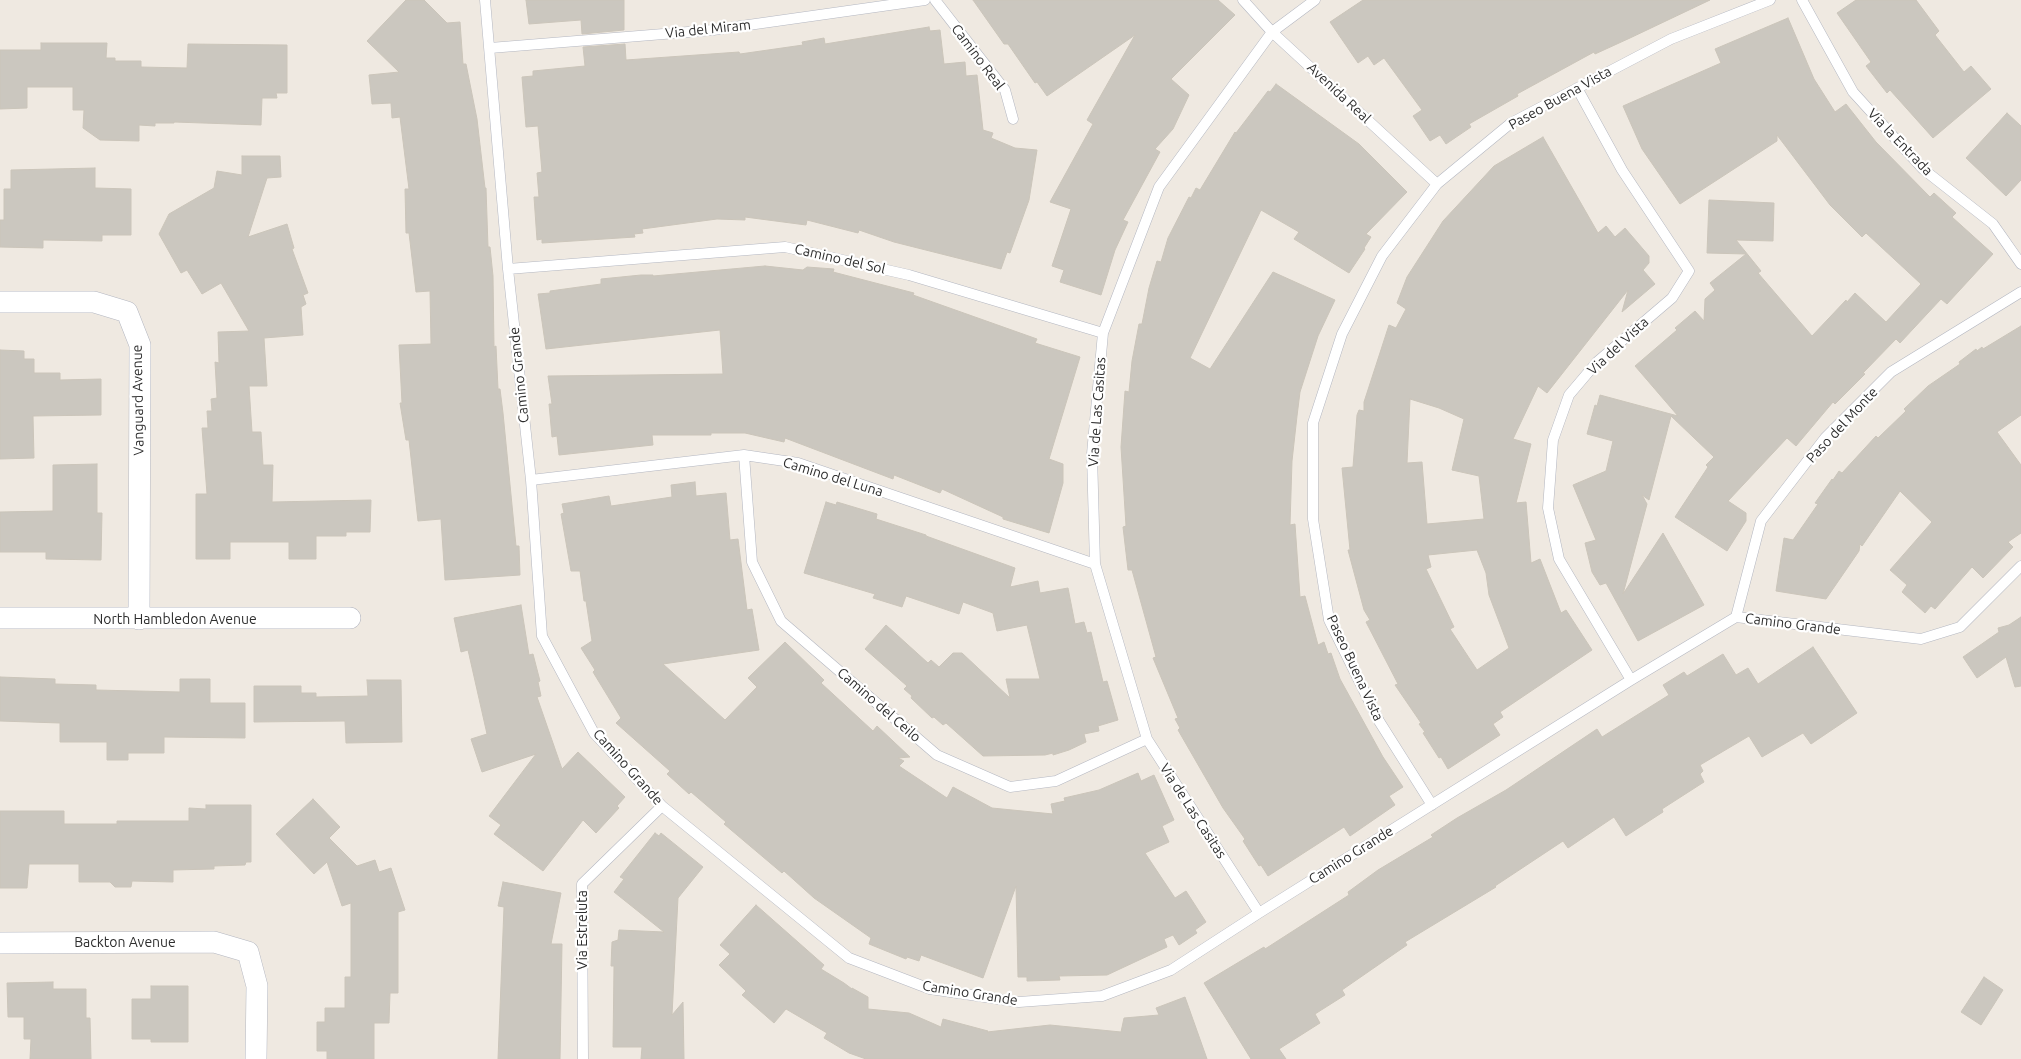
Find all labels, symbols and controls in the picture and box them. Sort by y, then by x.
street label: Via del Miram [664,16,752,42]
street label: Camino Real [948,21,1008,93]
street label: Avenida Real [1304,59,1374,127]
street label: Paseo Buena Vista [1506,63,1614,133]
street label: Via la Entrada [1864,105,1936,179]
street label: Camino del Sol [793,240,887,278]
street label: Via del Vista [1584,313,1652,379]
street label: Camino Grande [506,326,532,424]
street label: Vanguard Avenue [129,344,147,456]
street label: Via de Las Casitas [1085,357,1109,467]
street label: Paso del Monte [1803,384,1881,466]
street label: Camino del Luna [781,454,885,500]
street label: Camino Grande [1744,610,1842,638]
street label: North Hambledon Avenue [93,611,257,627]
street label: Paseo Buena Vista [1323,612,1387,724]
street label: Camino del Ceilo [834,664,924,746]
street label: Camino Grande [590,726,666,808]
street label: Via de Las Casitas [1156,760,1230,862]
street label: Camino Grande [1306,822,1396,888]
street label: Via Estreluta [574,890,590,970]
street label: Backton Avenue [74,934,176,950]
street label: Camino Grande [921,977,1019,1009]

